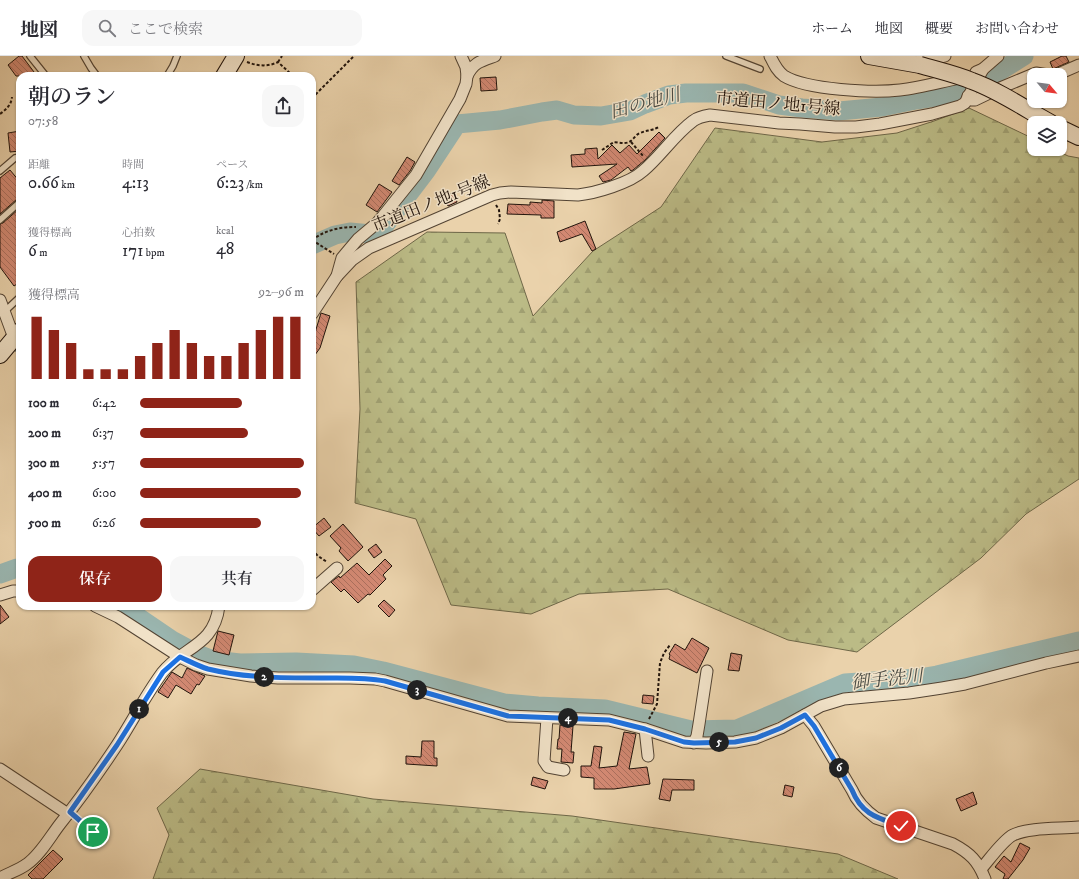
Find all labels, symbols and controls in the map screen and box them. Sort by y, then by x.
search box [82,10,362,46]
icon: search [96,17,118,39]
text: 地図 [20,19,58,42]
text: ここで検索 [128,20,203,39]
text: ホーム [811,20,853,38]
text: 地図 [875,20,903,38]
text: 概要 [925,20,953,38]
text: お問い合わせ [975,20,1059,38]
north arrow [1027,68,1067,108]
map controls [1027,68,1067,156]
text: 朝のラン [28,84,116,111]
water label: 田の地川 [607,84,685,124]
button: share [262,85,304,127]
street label: 市道田ノ地1号線 [715,88,841,120]
text: 07:58 [28,113,58,129]
button: layers [1027,116,1067,156]
text: 距離 [28,158,50,172]
text: 時間 [122,158,144,172]
text: ペース [216,158,248,172]
street label: 市道田ノ地1号線 [369,170,493,238]
text: 0.66 [28,172,59,194]
text: 4:13 [122,172,149,194]
text: 6:23 [216,172,244,194]
text: km [59,178,75,192]
text: /km [244,178,263,192]
text: kcal [216,224,234,238]
text: 獲得標高 [28,226,72,240]
text: 心拍数 [122,226,155,240]
text: 48 [216,238,234,260]
text: 6 [28,240,37,262]
text: 171 [122,240,143,262]
text: m [37,246,47,260]
text: bpm [143,246,165,260]
text: 92–96 m [258,284,304,300]
text: 獲得標高 [28,287,80,303]
text: 100 m [28,395,59,411]
text: 6:42 [92,395,116,411]
text: 200 m [28,425,61,441]
text: 6:37 [92,425,114,441]
text: 300 m [28,455,59,471]
text: 5:57 [92,455,115,471]
text: 400 m [28,485,62,501]
text: 6:00 [92,485,116,501]
text: 500 m [28,515,61,531]
text: 6:26 [92,515,115,531]
button: 保存 [28,556,162,602]
button: 共有 [170,556,304,602]
water label: 御手洗川 [850,665,926,695]
pin: 2 [254,667,274,687]
text: 2 [261,670,267,684]
pin: 3 [407,680,427,700]
text: 3 [415,683,419,697]
pin: 1 [129,699,149,719]
text: 1 [137,702,141,716]
pin: 4 [558,708,578,728]
text: 4 [565,711,571,725]
pin: 5 [709,732,729,752]
text: 5 [716,735,722,749]
pin: 6 [829,758,849,778]
text: 6 [836,761,842,775]
pin [884,809,918,843]
pin [76,815,110,849]
icon: check [890,815,912,837]
icon: arrive [82,821,104,843]

